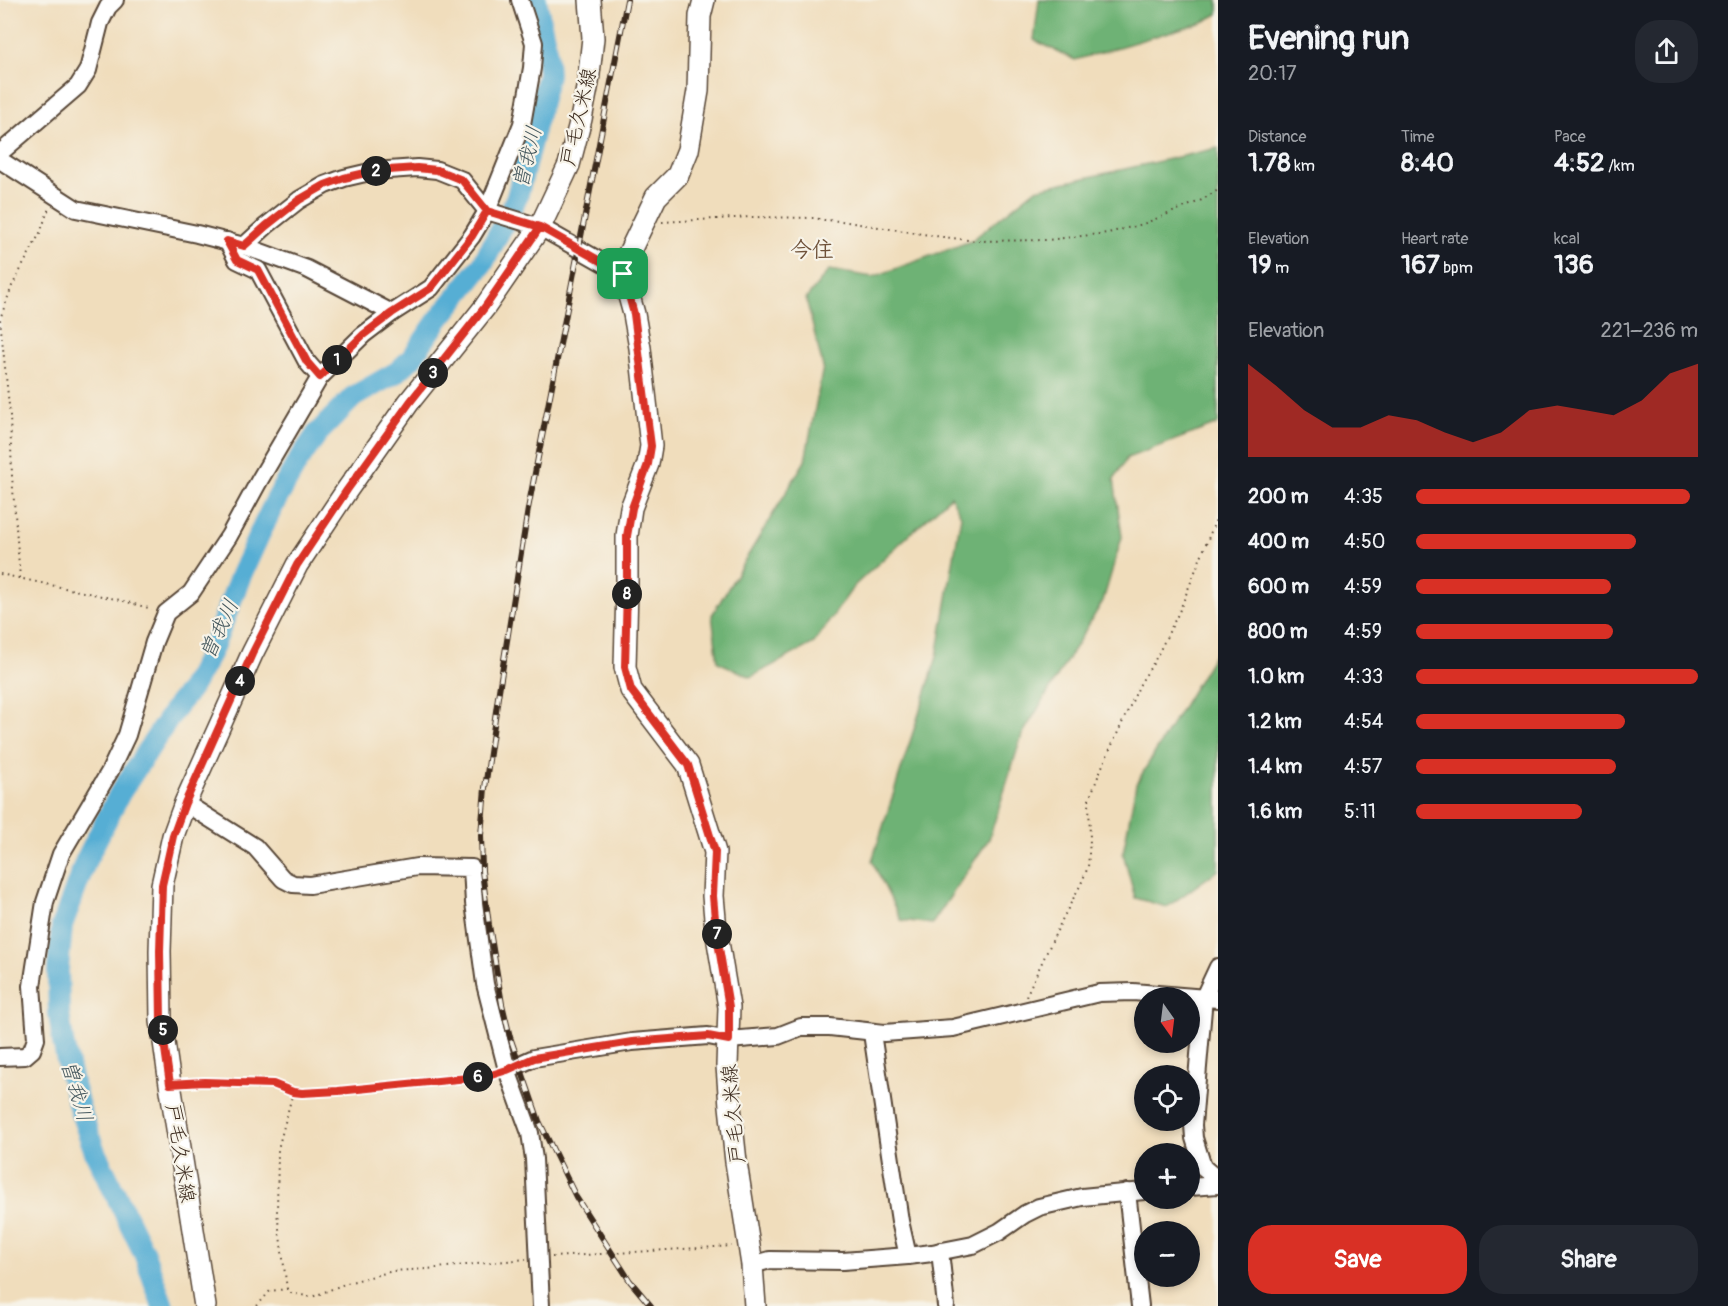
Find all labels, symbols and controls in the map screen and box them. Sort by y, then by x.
text: Evening run [1248,18,1409,59]
button: share [1635,20,1698,83]
text: 20:17 [1248,61,1297,86]
street label: 戸毛久米線 [555,66,602,169]
water label: 曽我川 [507,123,548,191]
text: Distance [1248,127,1307,147]
text: Time [1401,127,1434,147]
text: Pace [1554,127,1586,147]
text: 1.78 [1248,147,1291,179]
text: 8:40 [1401,147,1454,179]
text: 4:52 [1554,147,1605,179]
pin: 2 [361,156,391,186]
text: km [1291,156,1315,176]
text: /km [1605,156,1635,176]
text: 2 [372,161,380,181]
text: Elevation [1248,229,1309,249]
text: Heart rate [1401,229,1468,249]
text: kcal [1554,229,1580,249]
district label: 今住 [790,236,834,264]
pin [597,248,648,299]
text: 19 [1248,249,1272,281]
text: 167 [1401,249,1440,281]
text: 136 [1554,249,1594,281]
icon: arrive [606,257,639,290]
text: m [1272,258,1289,278]
text: bpm [1440,258,1473,278]
text: Elevation [1248,318,1324,343]
text: 221–236 m [1601,318,1698,343]
pin: 1 [322,345,352,375]
text: 1 [334,350,340,370]
pin: 3 [418,358,448,388]
text: 3 [429,363,437,383]
text: 200 m [1248,484,1309,509]
text: 4:35 [1344,484,1383,509]
text: 400 m [1248,529,1309,554]
text: 4:50 [1344,529,1385,554]
text: 600 m [1248,574,1309,599]
text: 4:59 [1344,574,1382,599]
pin: 8 [612,579,642,609]
text: 8 [623,584,631,604]
water label: 曽我川 [194,595,245,663]
text: 800 m [1248,619,1308,644]
text: 4:59 [1344,619,1382,644]
text: 1.0 km [1248,664,1304,689]
text: 4:33 [1344,664,1383,689]
pin: 4 [225,666,255,696]
text: 4 [235,671,245,691]
text: 1.2 km [1248,709,1302,734]
text: 4:54 [1344,709,1383,734]
text: 1.4 km [1248,754,1302,779]
text: 4:57 [1344,754,1382,779]
text: 1.6 km [1248,799,1302,824]
text: 5:11 [1344,799,1376,824]
pin: 7 [702,919,732,949]
text: 7 [713,924,721,944]
north arrow [1134,987,1200,1053]
map controls [1134,987,1200,1287]
pin: 5 [148,1015,178,1045]
text: 5 [159,1020,167,1040]
water label: 曽我川 [55,1057,98,1125]
pin: 6 [463,1062,493,1092]
street label: 戸毛久米線 [717,1063,750,1165]
button: locate [1134,1065,1200,1131]
text: 6 [473,1067,483,1087]
street label: 戸毛久米線 [160,1102,201,1204]
button: + [1134,1143,1200,1209]
button: − [1134,1221,1200,1287]
button: Save [1248,1225,1467,1294]
button: Share [1479,1225,1698,1294]

